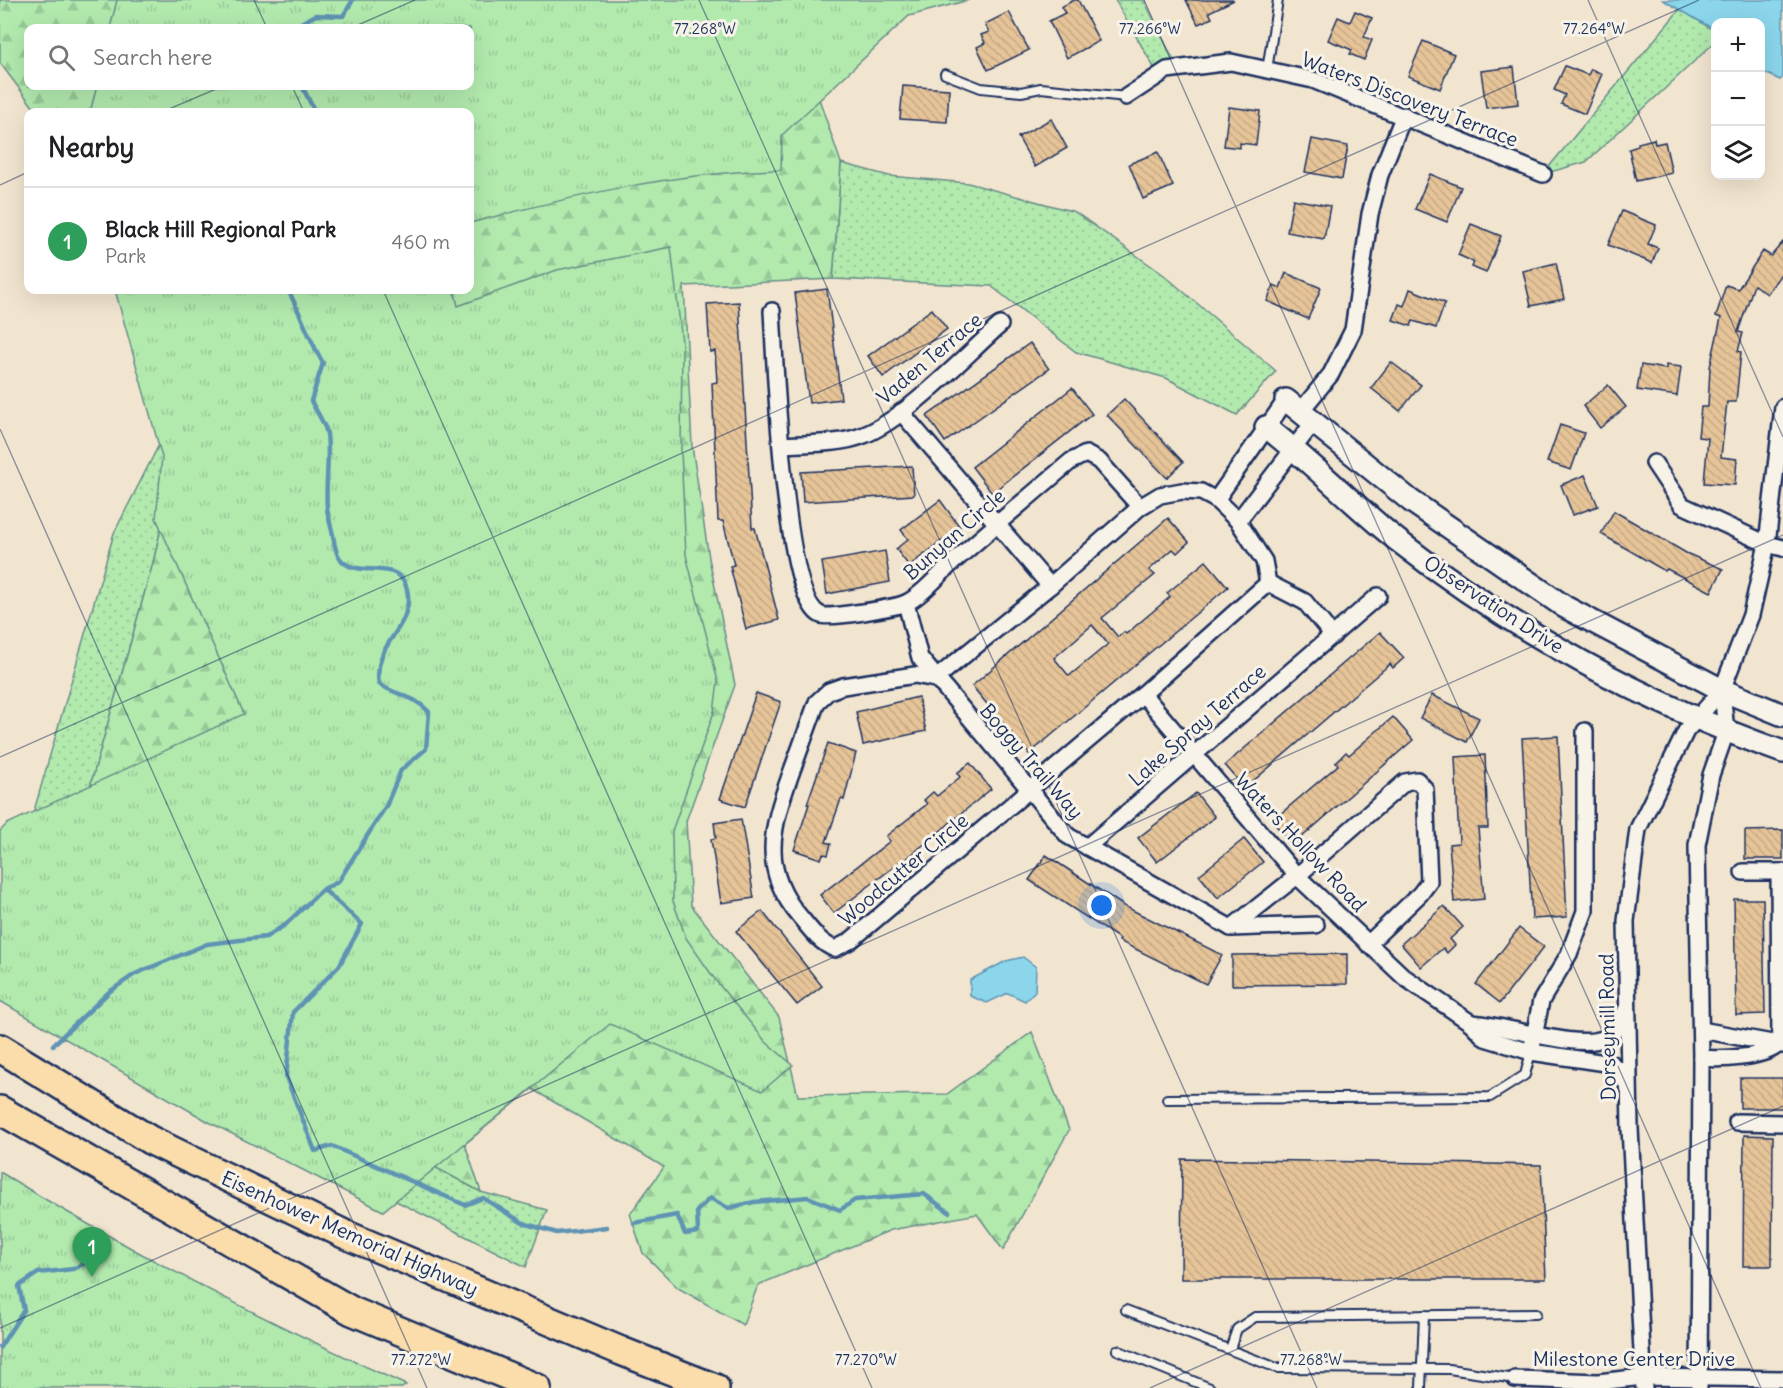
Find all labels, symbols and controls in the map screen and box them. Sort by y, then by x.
map controls [1711,18,1765,180]
button: + [1711,18,1765,72]
text: 77.268°W [674,19,736,38]
text: 77.266°W [1119,19,1181,38]
text: 77.264°W [1563,19,1625,38]
search box [24,24,474,90]
icon: search [45,41,78,74]
text: Search here [93,43,212,71]
street label: Waters Discovery Terrace [1298,46,1522,152]
button: − [1711,72,1765,126]
button: layers [1711,126,1765,180]
text: Nearby [48,131,134,164]
text: Black Hill Regional Park [105,215,336,243]
text: 1 [64,229,71,254]
text: 460 m [391,229,450,254]
text: Park [105,243,146,268]
street label: Vaden Terrace [871,307,987,409]
street label: Bunyan Circle [898,483,1010,585]
street label: Observation Drive [1419,549,1569,659]
street label: Lake Spray Terrace [1123,659,1271,791]
street label: Boggy Trail Way [975,698,1089,824]
street label: Waters Hollow Road [1230,767,1372,917]
street label: Woodcutter Circle [833,807,973,931]
your location [1087,891,1116,920]
street label: Dorseymill Road [1593,953,1621,1101]
street label: Eisenhower Memorial Highway [218,1165,482,1301]
pin: 1 [72,1228,112,1277]
street label: Milestone Center Drive [1533,1346,1735,1371]
text: 77.272°W [391,1350,451,1369]
text: 77.270°W [835,1350,897,1369]
text: 77.268°W [1280,1350,1342,1369]

